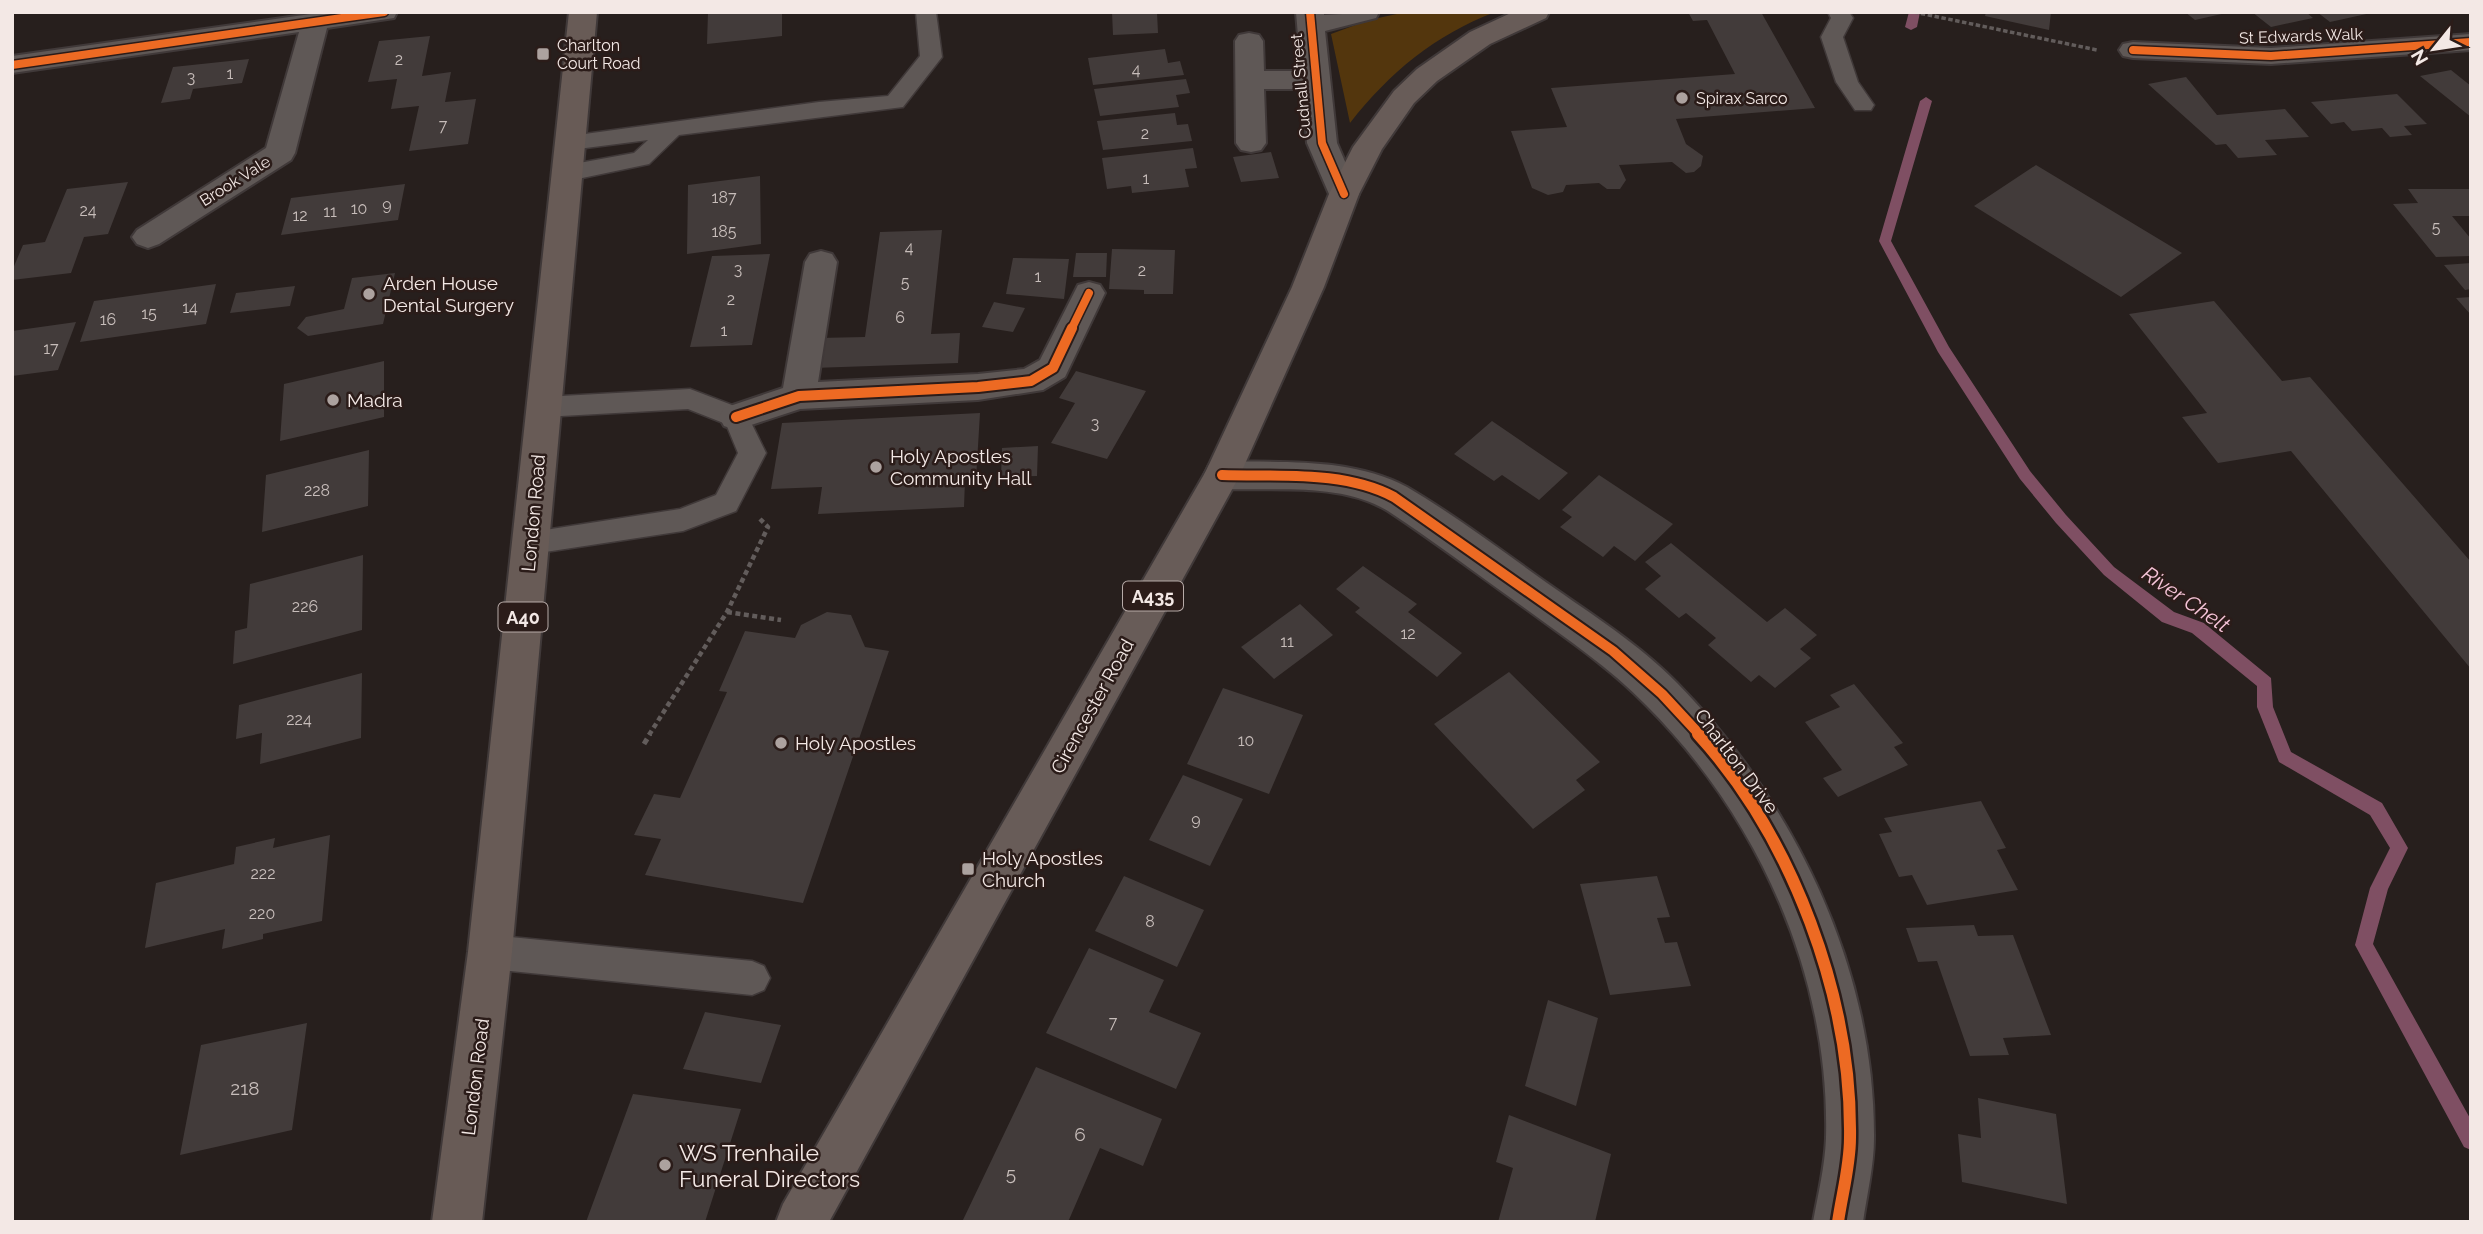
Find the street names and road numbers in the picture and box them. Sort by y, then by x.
street label: St Edwards Walk [2239,24,2364,48]
street label: Cudnall Street [1287,32,1315,139]
street label: Brook Vale [196,152,274,210]
street label: London Road [517,453,549,573]
road number: A435 [1123,582,1183,610]
road number: A40 [498,602,548,632]
street label: Cirencester Road [1046,635,1138,777]
street label: Charlton Drive [1691,704,1783,818]
street label: London Road [457,1017,493,1137]

